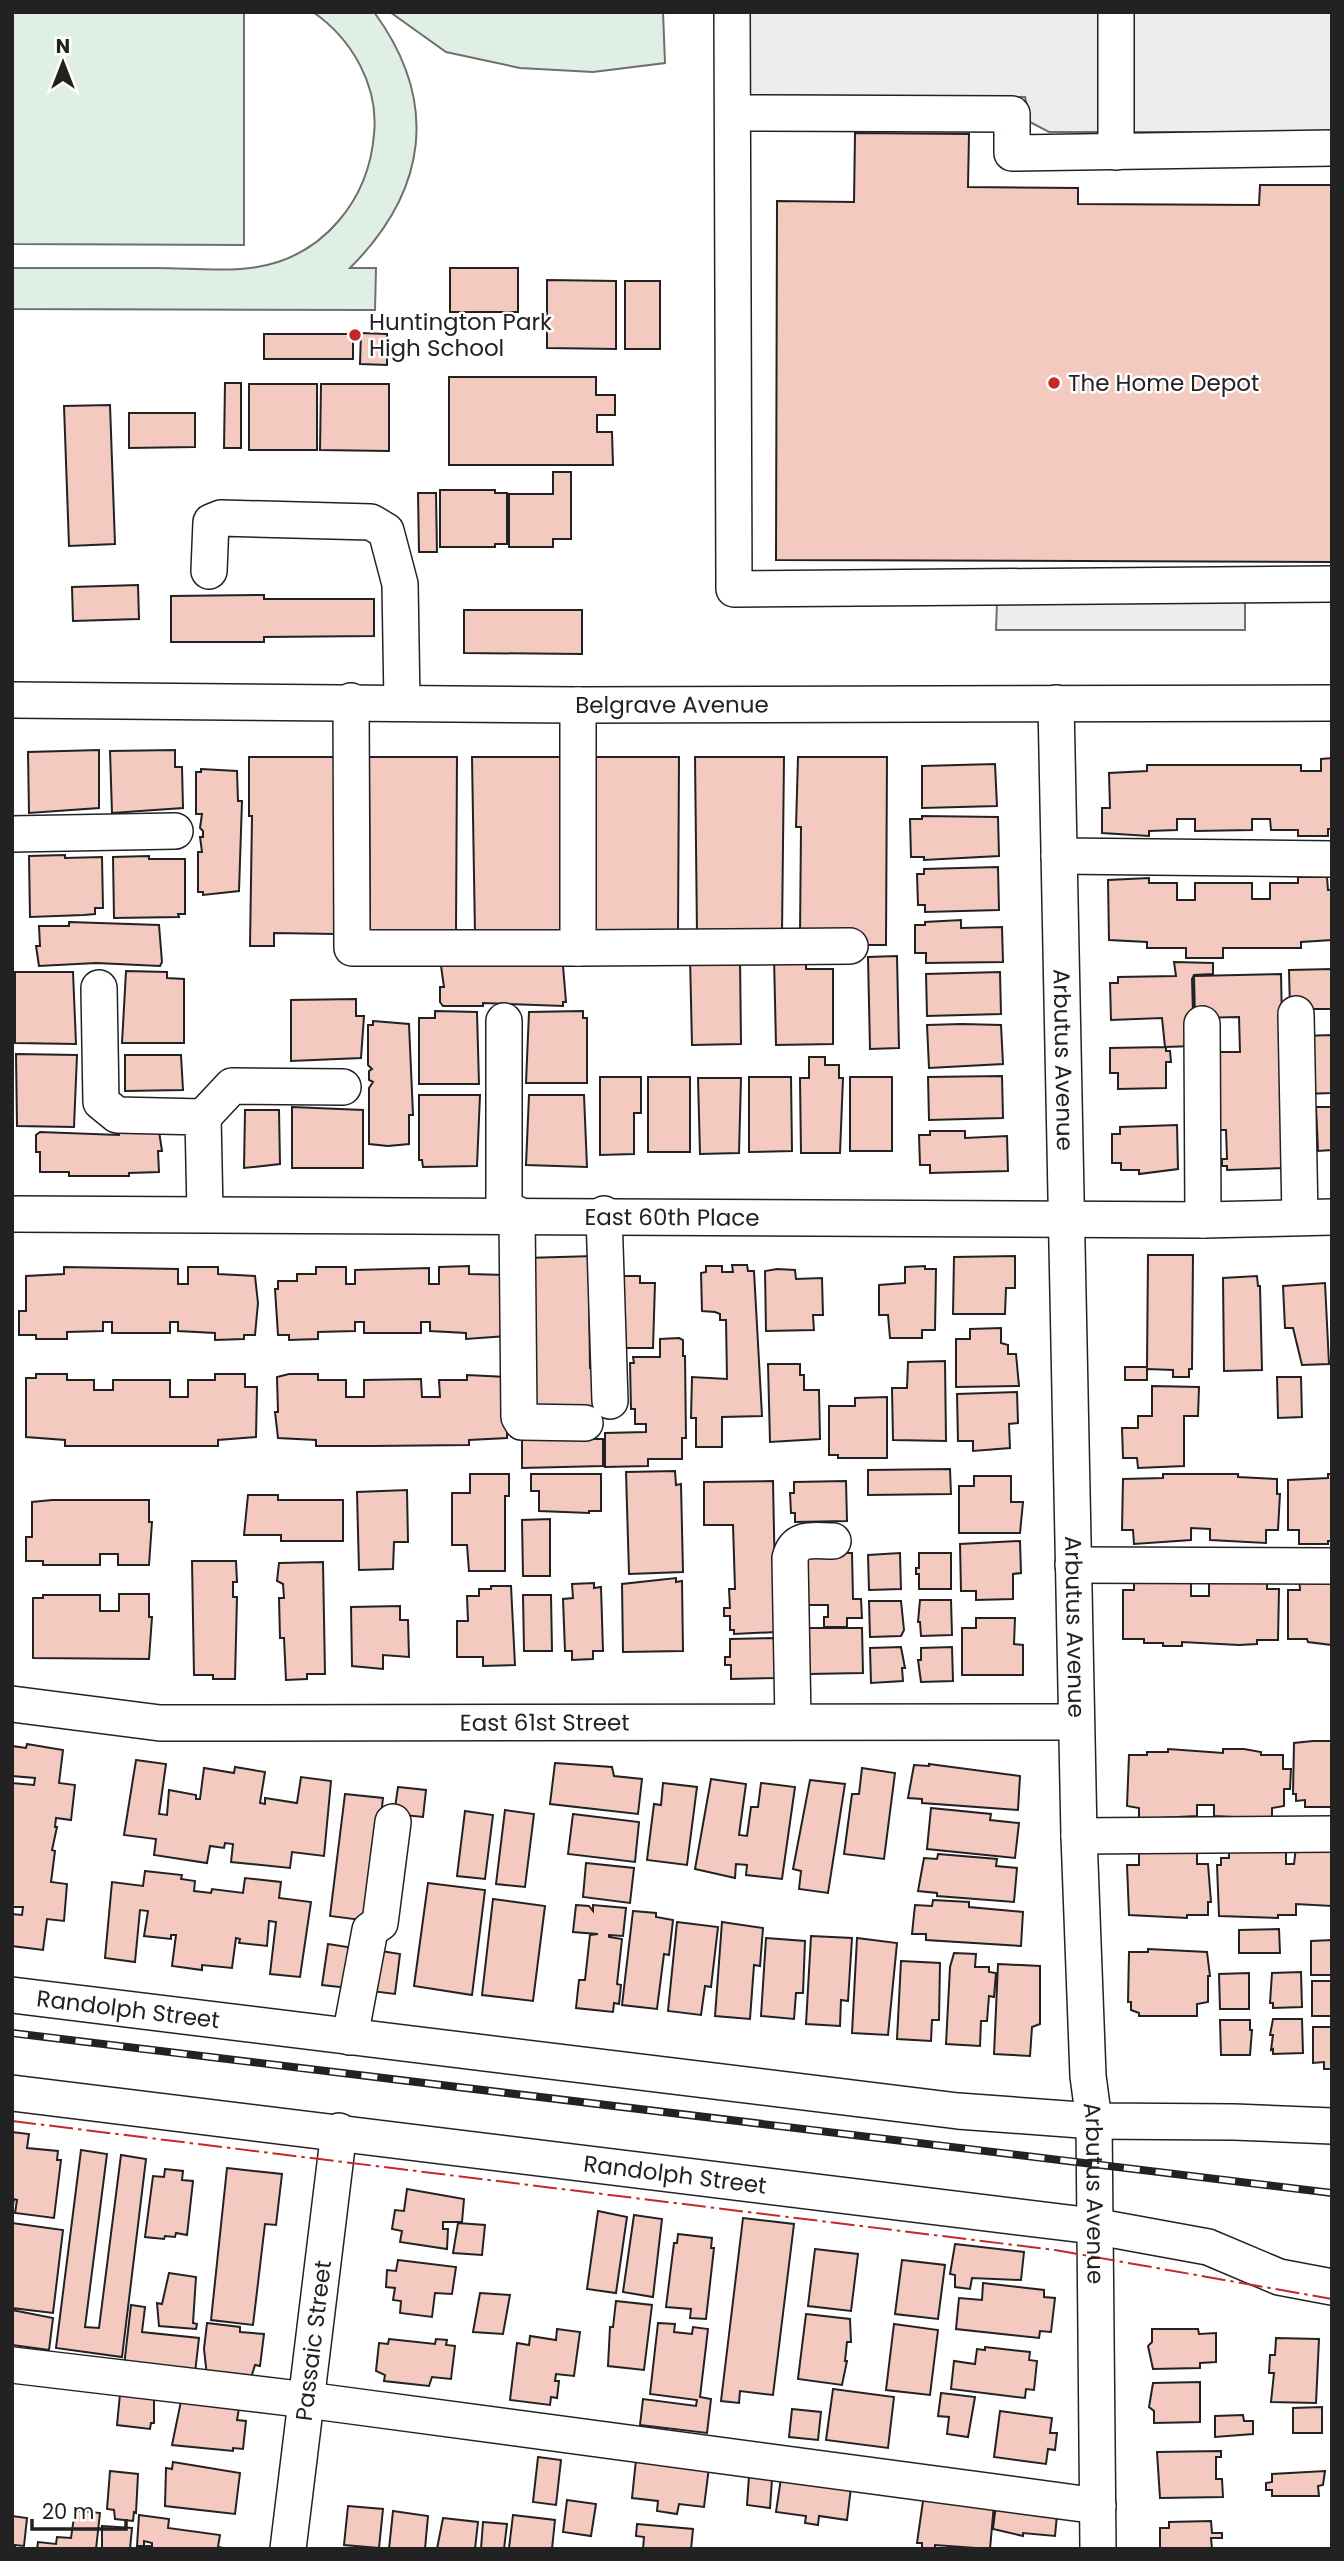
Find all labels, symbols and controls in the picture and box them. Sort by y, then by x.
north arrow [28,28,98,98]
text: N [56,33,70,60]
place label: Huntington Park High School [369,306,552,364]
marker: Huntington Park High School [347,327,363,343]
place label: The Home Depot [1068,367,1259,399]
marker: The Home Depot [1046,375,1062,391]
street label: Belgrave Avenue [575,688,769,721]
street label: Arbutus Avenue [1045,969,1081,1151]
street label: East 60th Place [584,1201,760,1234]
street label: Arbutus Avenue [1057,1535,1093,1718]
street label: East 61st Street [460,1706,630,1739]
street label: Randolph Street [35,1982,221,2036]
street label: Arbutus Avenue [1076,2100,1112,2284]
street label: Randolph Street [582,2147,768,2202]
street label: Passaic Street [288,2258,339,2423]
scale bar [32,2488,126,2532]
text: 20 m [42,2497,95,2526]

